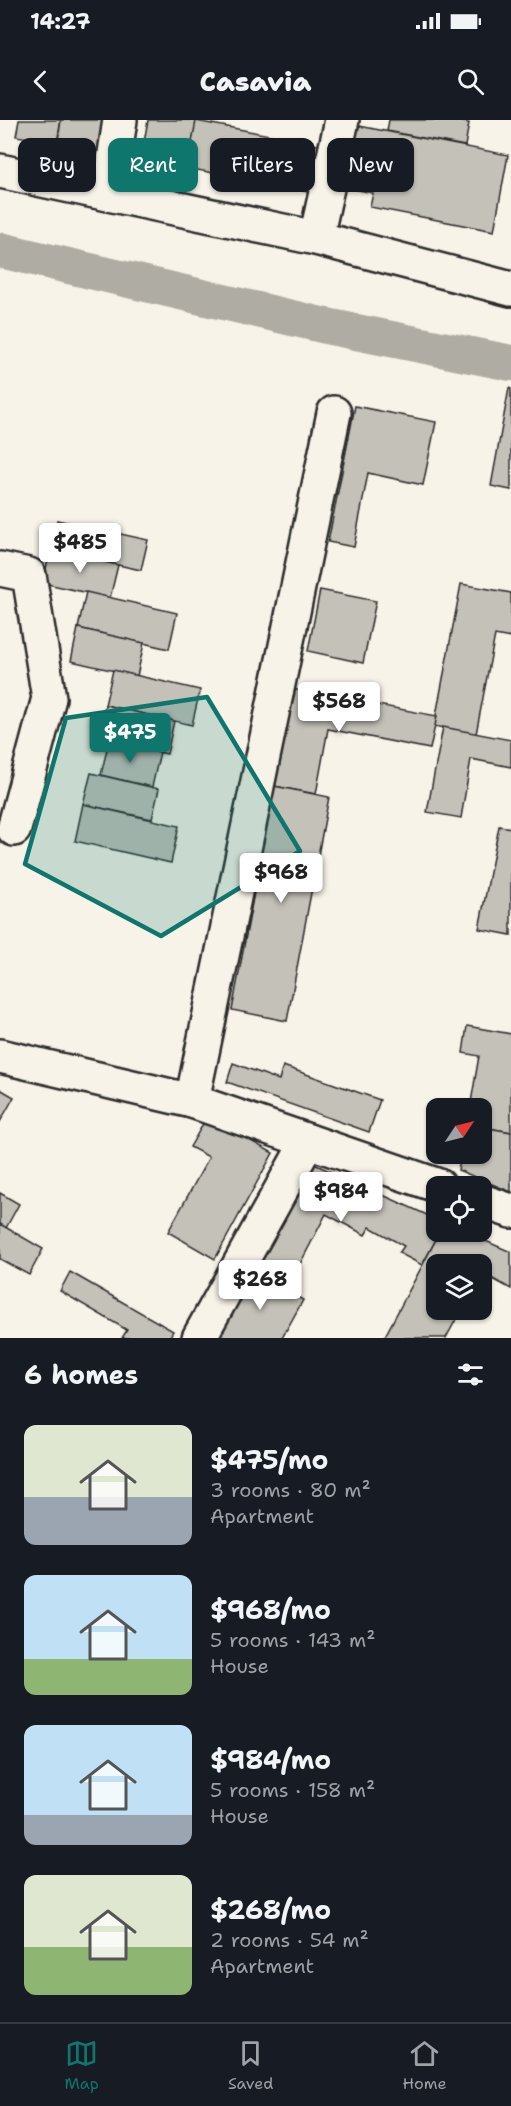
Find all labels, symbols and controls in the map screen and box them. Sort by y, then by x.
text: 14:27 [30,7,90,36]
text: Casavia [199,63,312,100]
icon: back [24,65,57,98]
icon: search [454,65,487,98]
chip: Buy [18,138,96,192]
chip: Rent [108,138,198,192]
chip: Filters [210,138,315,192]
chip: New [327,138,414,192]
pin: $485 [44,523,116,574]
text: $485 [53,529,107,555]
pin: $568 [303,682,375,733]
text: $568 [312,688,366,714]
pin: $475 [94,713,166,764]
text: $475 [104,719,156,745]
pin: $968 [245,853,317,904]
text: $968 [254,859,308,885]
north arrow [426,1098,492,1164]
map controls [426,1098,492,1320]
pin: $984 [305,1172,377,1223]
button: locate [426,1176,492,1242]
text: $984 [314,1178,368,1204]
button: layers [426,1254,492,1320]
pin: $268 [224,1260,296,1311]
text: $268 [233,1266,287,1292]
text: 6 homes [24,1357,138,1392]
icon: filters [454,1358,487,1391]
text: $475/mo [210,1442,328,1477]
icon: home [72,1449,144,1521]
text: 3 rooms · 80 m² [210,1477,371,1503]
text: Apartment [210,1503,314,1529]
text: $968/mo [210,1592,331,1627]
icon: home [72,1599,144,1671]
text: 5 rooms · 143 m² [210,1627,375,1653]
text: House [210,1653,269,1679]
text: $984/mo [210,1742,331,1777]
icon: home [72,1749,144,1821]
text: 5 rooms · 158 m² [210,1777,375,1803]
text: House [210,1803,269,1829]
text: $268/mo [210,1892,331,1927]
icon: home [72,1899,144,1971]
text: 2 rooms · 54 m² [210,1927,369,1953]
text: Apartment [210,1953,314,1979]
tab: Map [65,2037,99,2094]
tab: Saved [228,2037,273,2094]
tab: Home [402,2037,446,2094]

